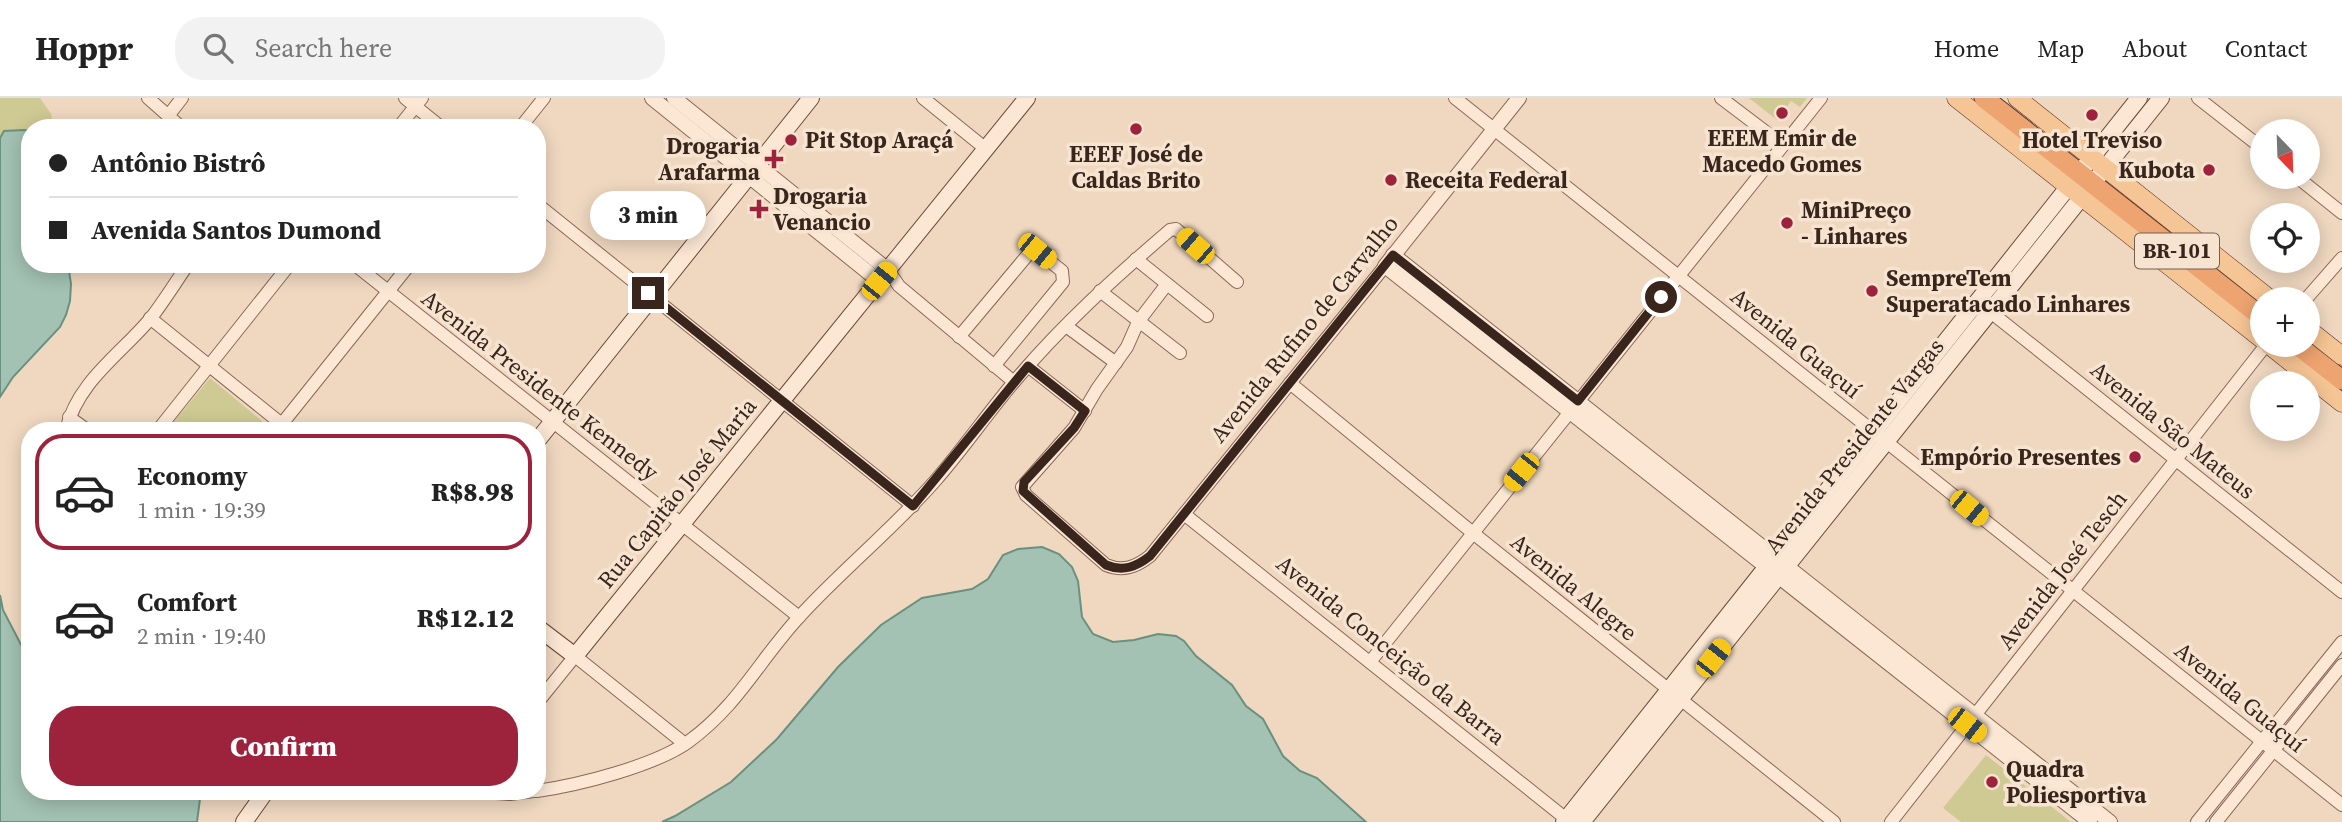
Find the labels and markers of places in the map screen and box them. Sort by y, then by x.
marker: EEEM Emir de Macedo Gomes [1774,105,1790,121]
marker: Hotel Treviso [2084,107,2100,123]
marker: EEEF José de Caldas Brito [1128,121,1144,137]
place label: EEEM Emir de Macedo Gomes [1702,122,1862,180]
place label: Pit Stop Araçá [805,124,954,156]
place label: Hotel Treviso [2022,124,2162,156]
place label: Drogaria Arafarma [658,130,761,188]
marker: Pit Stop Araçá [783,132,799,148]
place label: EEEF José de Caldas Brito [1069,138,1203,196]
marker: Drogaria Arafarma [766,151,782,167]
place label: Kubota [2118,154,2196,186]
marker: Kubota [2201,162,2217,178]
place label: Receita Federal [1405,164,1568,196]
marker: Receita Federal [1383,172,1399,188]
place label: Drogaria Venancio [773,180,871,238]
place label: MiniPreço - Linhares [1801,194,1911,252]
marker: Drogaria Venancio [751,201,767,217]
marker: MiniPreço - Linhares [1779,215,1795,231]
place label: SempreTem Superatacado Linhares [1886,262,2130,320]
marker: SempreTem Superatacado Linhares [1864,283,1880,299]
place label: Empório Presentes [1920,441,2121,473]
marker: Empório Presentes [2127,449,2143,465]
place label: Quadra Poliesportiva [2006,753,2147,811]
marker: Quadra Poliesportiva [1984,774,2000,790]

